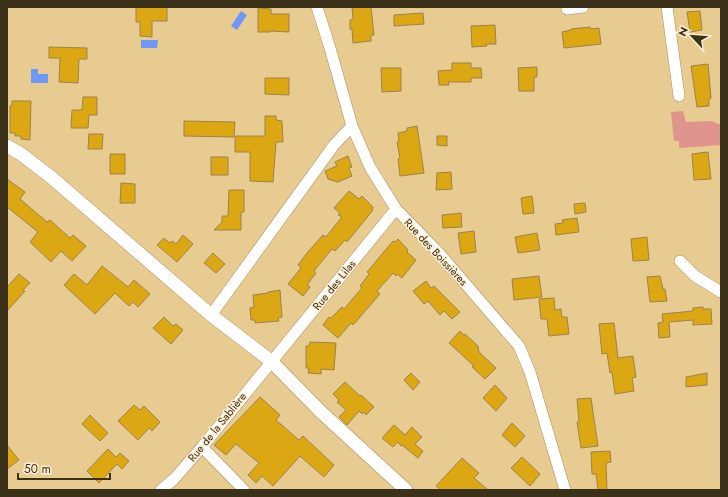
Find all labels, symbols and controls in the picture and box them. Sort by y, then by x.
north arrow [672,16,712,56]
text: N [674,24,692,39]
street label: Rue des Boissières [401,215,472,290]
street label: Rue des Lilas [309,256,360,314]
street label: Rue de la Sablière [184,389,250,465]
scale bar [18,455,110,481]
text: 50 m [24,460,51,478]

